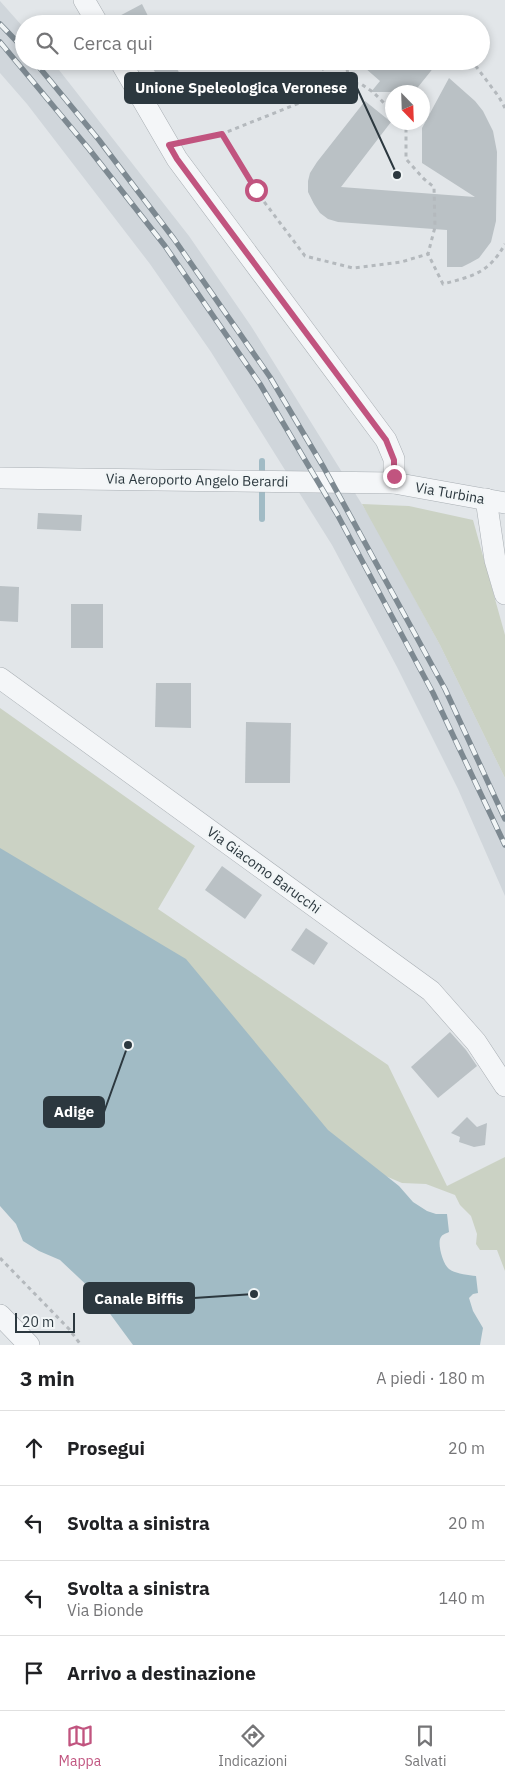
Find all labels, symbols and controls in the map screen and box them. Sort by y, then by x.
search box [15,15,490,70]
icon: search [33,29,61,57]
text: Cerca qui [73,31,153,55]
callout: Unione Speleologica Veronese [125,73,357,103]
text: Unione Speleologica Veronese [135,78,347,97]
north arrow [385,85,430,130]
route start [245,179,268,202]
route end [383,465,406,488]
street label: Via Aeroporto Angelo Berardi [106,469,288,491]
street label: Via Turbina [414,478,487,508]
street label: Via Giacomo Barucchi [203,823,325,917]
callout: Adige [44,1097,104,1127]
text: Adige [54,1102,94,1121]
callout: Canale Biffis [84,1283,194,1313]
text: Canale Biffis [94,1289,184,1308]
scale bar [15,1310,75,1333]
text: 20 m [22,1313,54,1331]
text: 3 min [20,1364,75,1392]
text: A piedi · 180 m [376,1368,485,1388]
icon: ahead [20,1434,48,1462]
text: Prosegui [67,1436,145,1460]
text: 20 m [448,1438,485,1458]
icon: left [20,1509,48,1537]
text: Svolta a sinistra [67,1511,210,1535]
text: 20 m [448,1513,485,1533]
text: Svolta a sinistra [67,1576,210,1600]
icon: left [20,1584,48,1612]
text: 140 m [438,1588,485,1608]
text: Via Bionde [67,1600,144,1620]
icon: arrive [20,1659,48,1687]
text: Arrivo a destinazione [67,1661,256,1685]
tab: Mappa [59,1722,101,1770]
tab: Indicazioni [218,1722,287,1770]
tab: Salvati [404,1722,446,1770]

